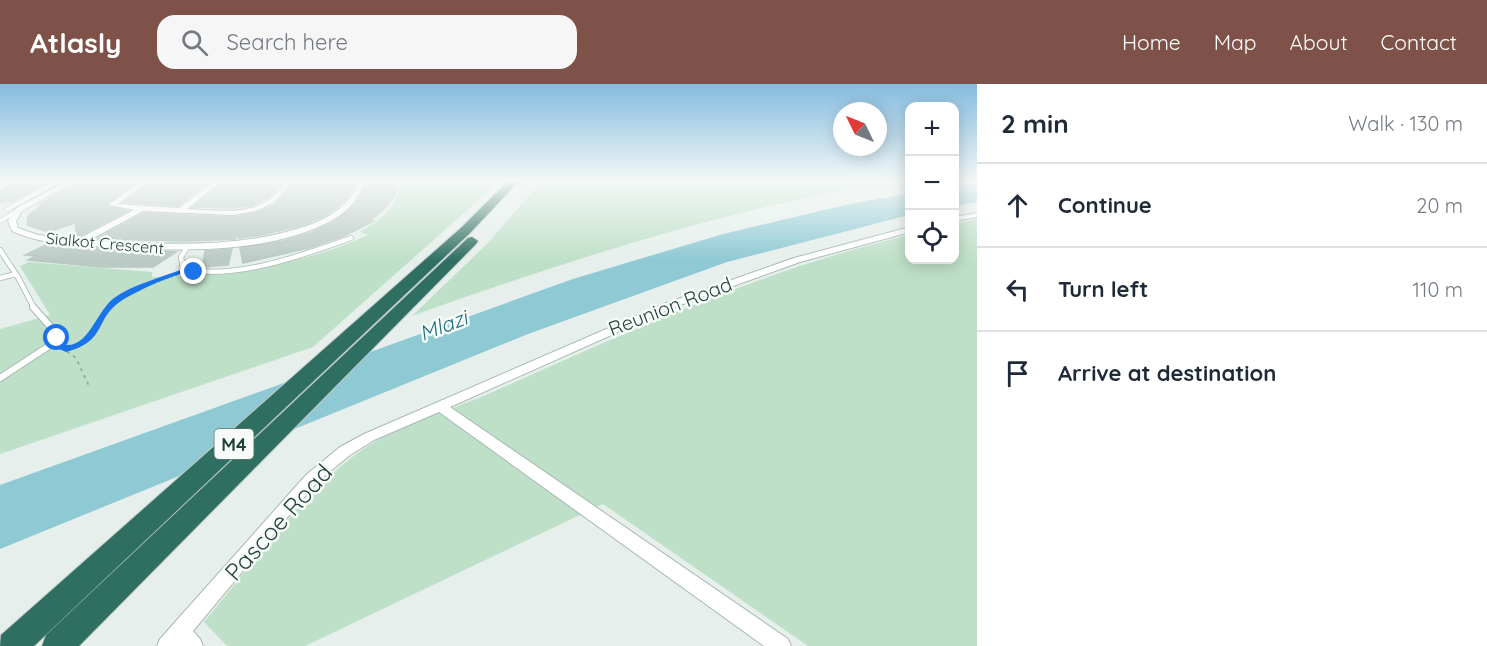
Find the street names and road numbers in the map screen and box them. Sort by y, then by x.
street label: Sialkot Crescent [45,228,165,258]
street label: Reunion Road [605,271,735,341]
road number: M4 [214,429,254,459]
street label: Pascoe Road [218,457,338,587]

